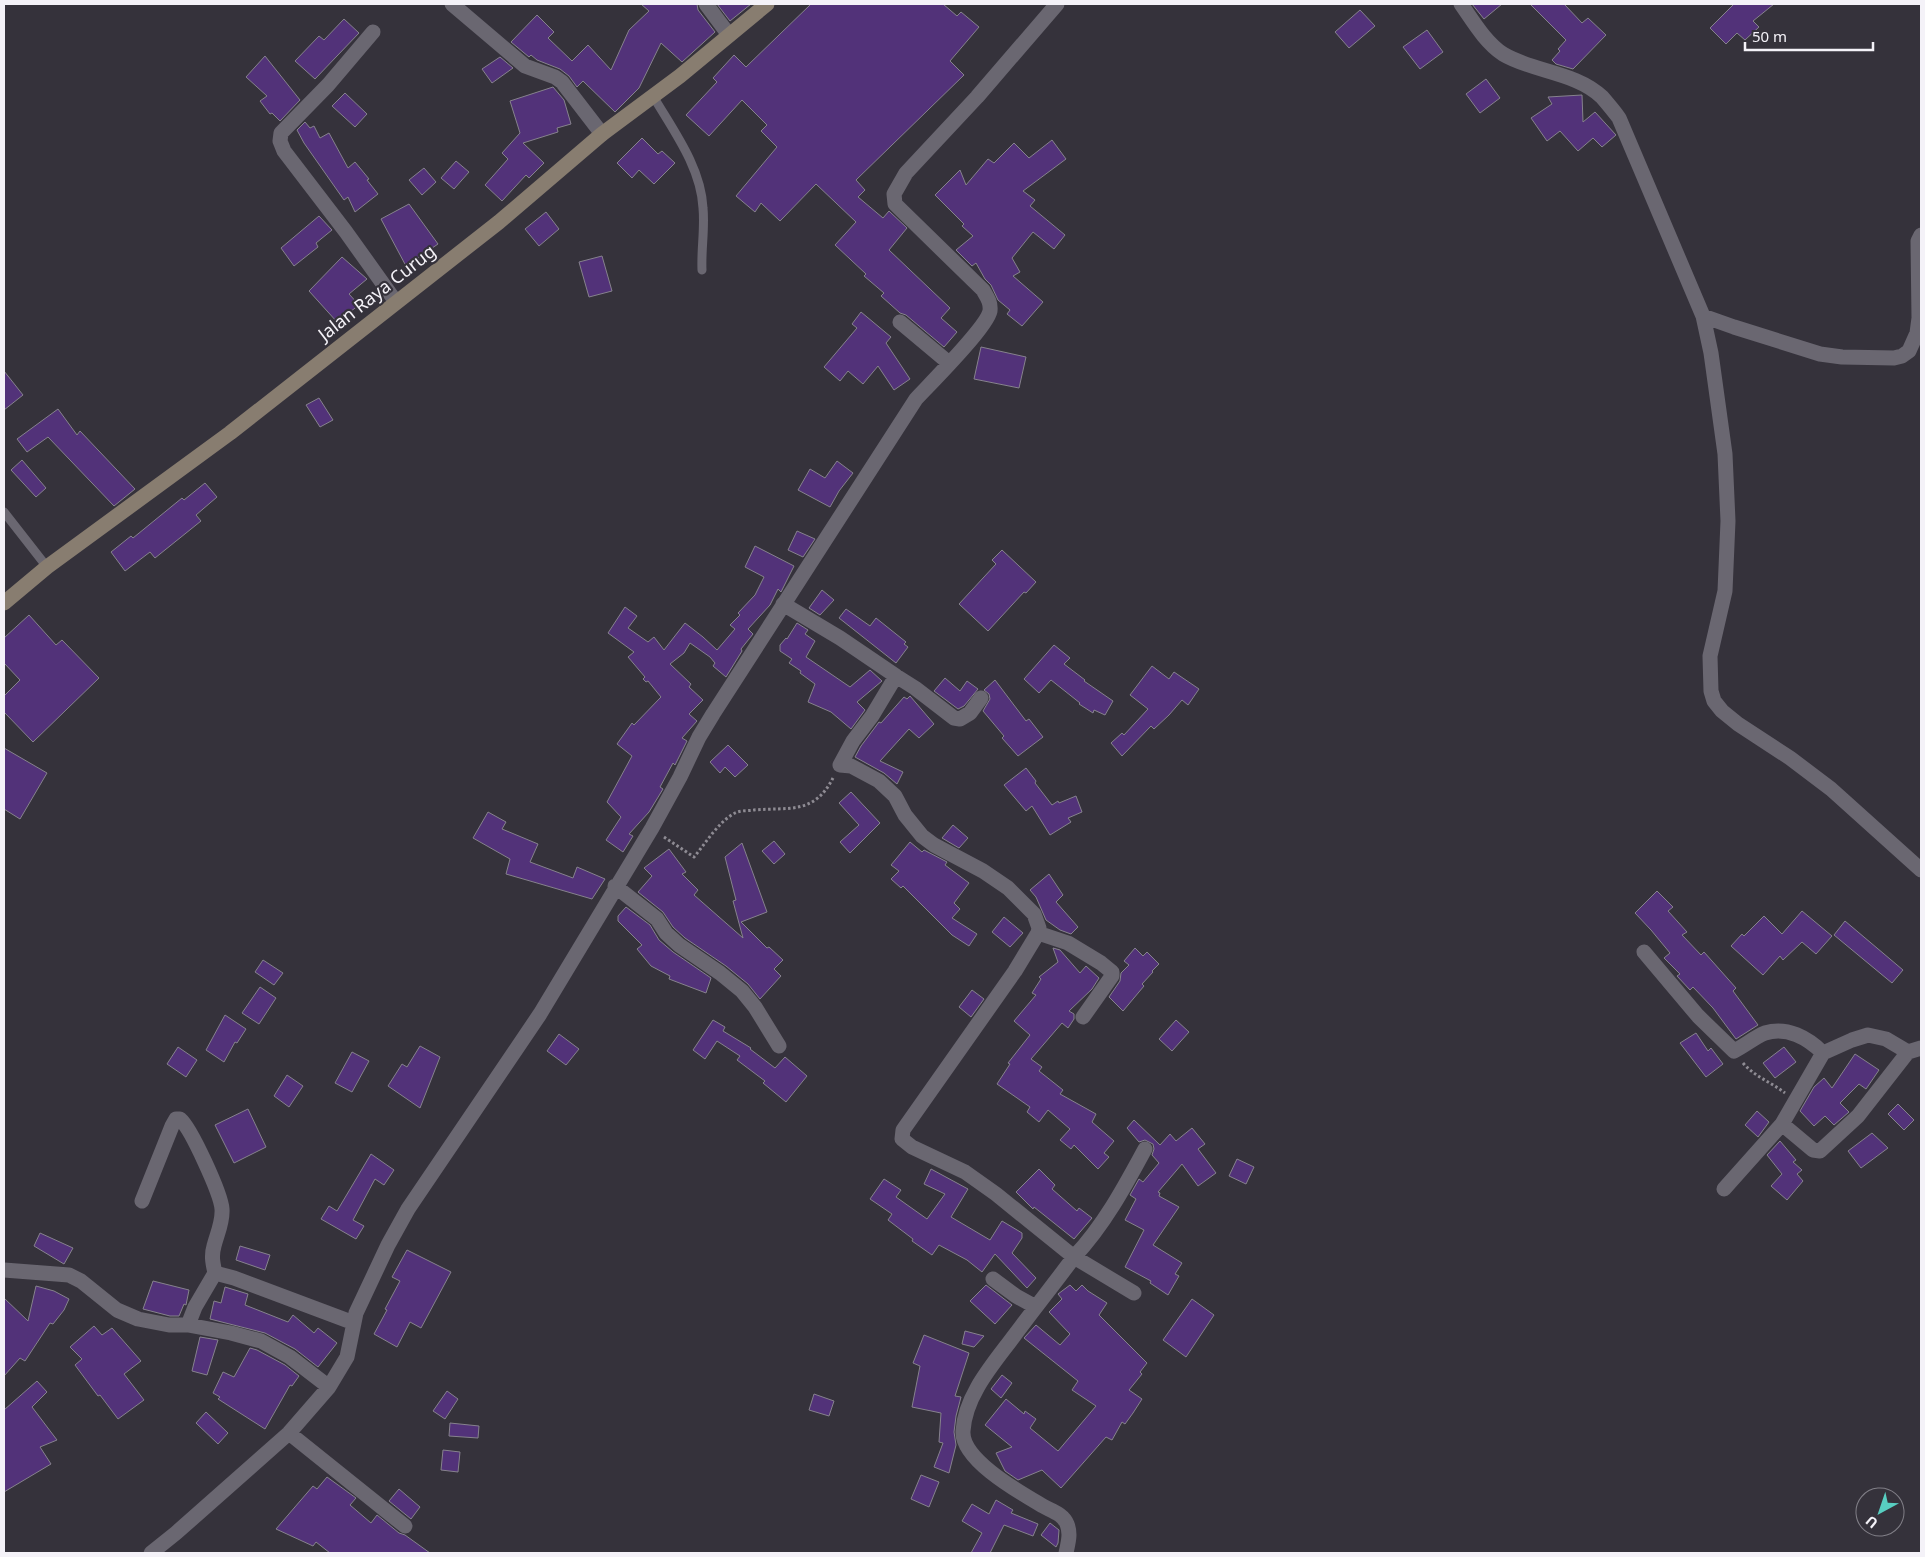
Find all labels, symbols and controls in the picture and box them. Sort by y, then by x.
scale bar [1745,20,1872,52]
text: 50 m [1752,26,1787,46]
street label: Jalan Raya Curug [311,239,440,347]
north arrow [1855,1487,1905,1537]
text: U [1861,1512,1881,1533]

